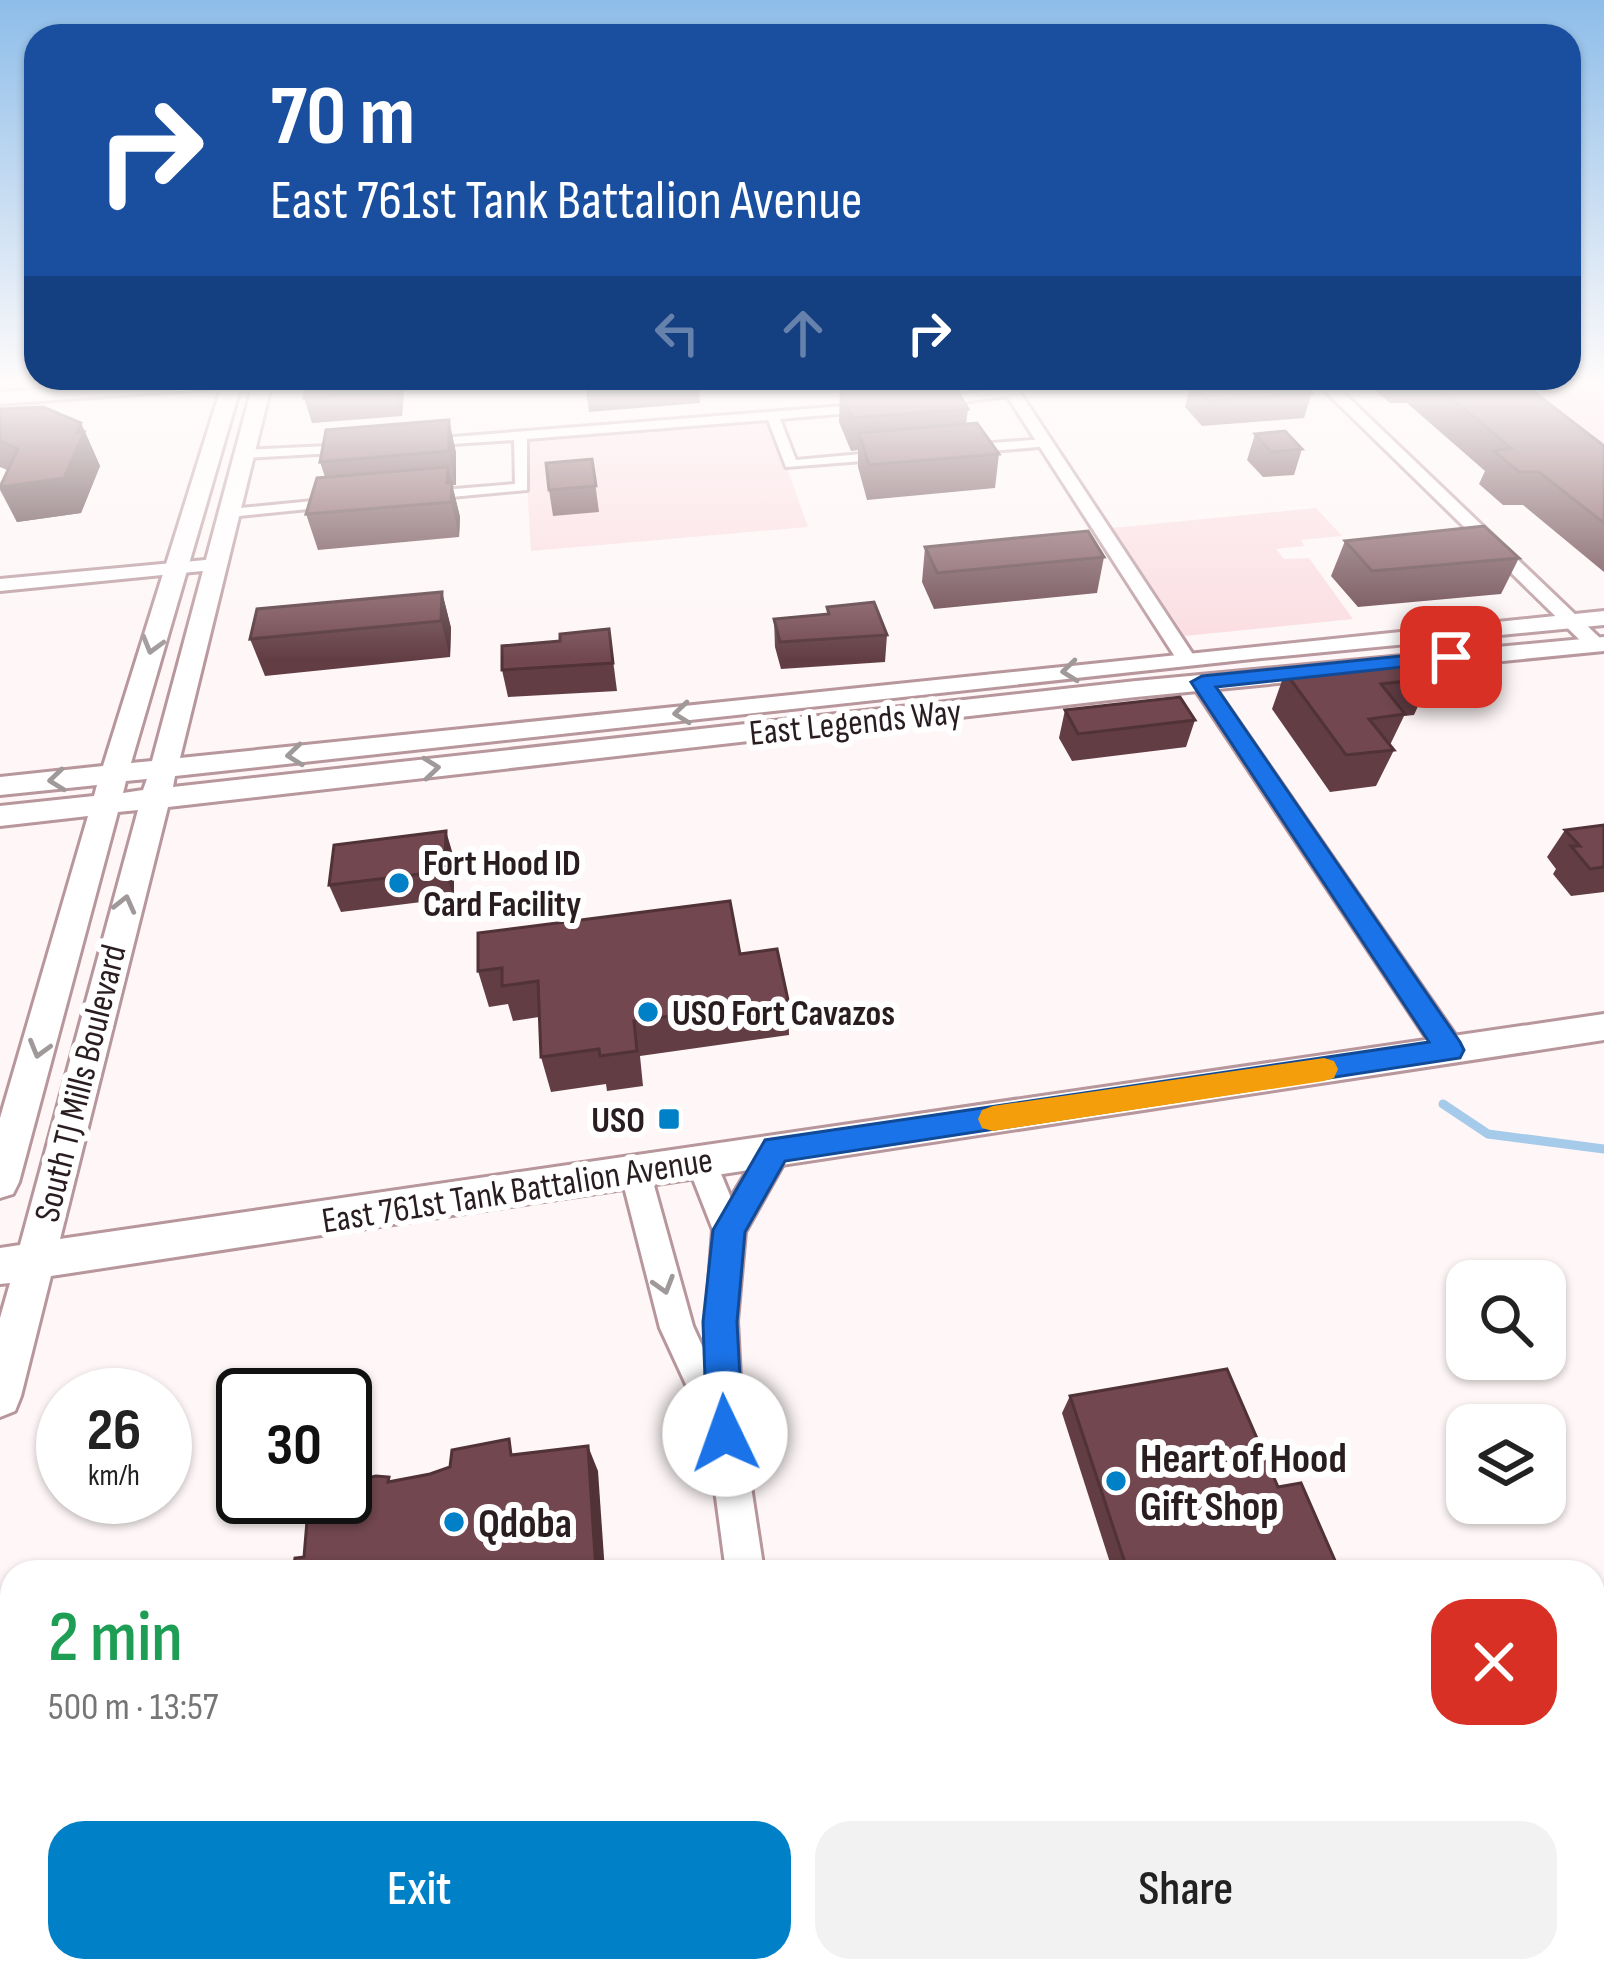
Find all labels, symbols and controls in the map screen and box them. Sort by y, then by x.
text: 70 m [270,67,415,168]
icon: right [72,72,228,228]
text: East 761st Tank Battalion Avenue [270,169,862,234]
icon: left [644,300,710,366]
icon: ahead [770,300,836,366]
icon: right [896,300,962,366]
pin [1400,606,1502,708]
icon: arrive [1418,624,1484,690]
one-way arrow [141,634,166,655]
one-way arrow [1060,658,1080,684]
street label: East Legends Way [747,691,963,756]
one-way arrow [672,700,691,725]
one-way arrow [285,742,304,767]
one-way arrow [422,756,441,781]
one-way arrow [47,767,66,792]
place label: Fort Hood ID Card Facility [423,843,581,927]
marker: Fort Hood ID Card Facility [386,870,412,896]
one-way arrow [111,894,136,915]
street label: South TJ Mills Boulevard [26,941,137,1227]
place label: USO Fort Cavazos [672,993,895,1036]
marker: USO Fort Cavazos [635,999,661,1025]
one-way arrow [28,1038,53,1059]
place label: USO [591,1100,645,1143]
marker: USO [656,1106,682,1132]
street label: East 761st Tank Battalion Avenue [319,1139,716,1244]
map controls [1446,1260,1566,1524]
button: search [1446,1260,1566,1380]
one-way arrow [649,1274,674,1295]
speed limit sign: 30 [216,1368,372,1524]
position arrow [662,1371,788,1497]
text: 26 [87,1395,141,1467]
button: layers [1446,1404,1566,1524]
place label: Heart of Hood Gift Shop [1140,1434,1347,1533]
text: km/h [88,1458,140,1494]
marker: Heart of Hood Gift Shop [1103,1468,1129,1494]
place label: Qdoba [478,1499,572,1550]
marker: Qdoba [441,1509,467,1535]
text: 2 min [48,1595,183,1682]
button: close [1431,1599,1557,1725]
text: 500 m · 13:57 [48,1684,218,1731]
button: Exit [48,1821,791,1959]
button: Share [815,1821,1557,1959]

